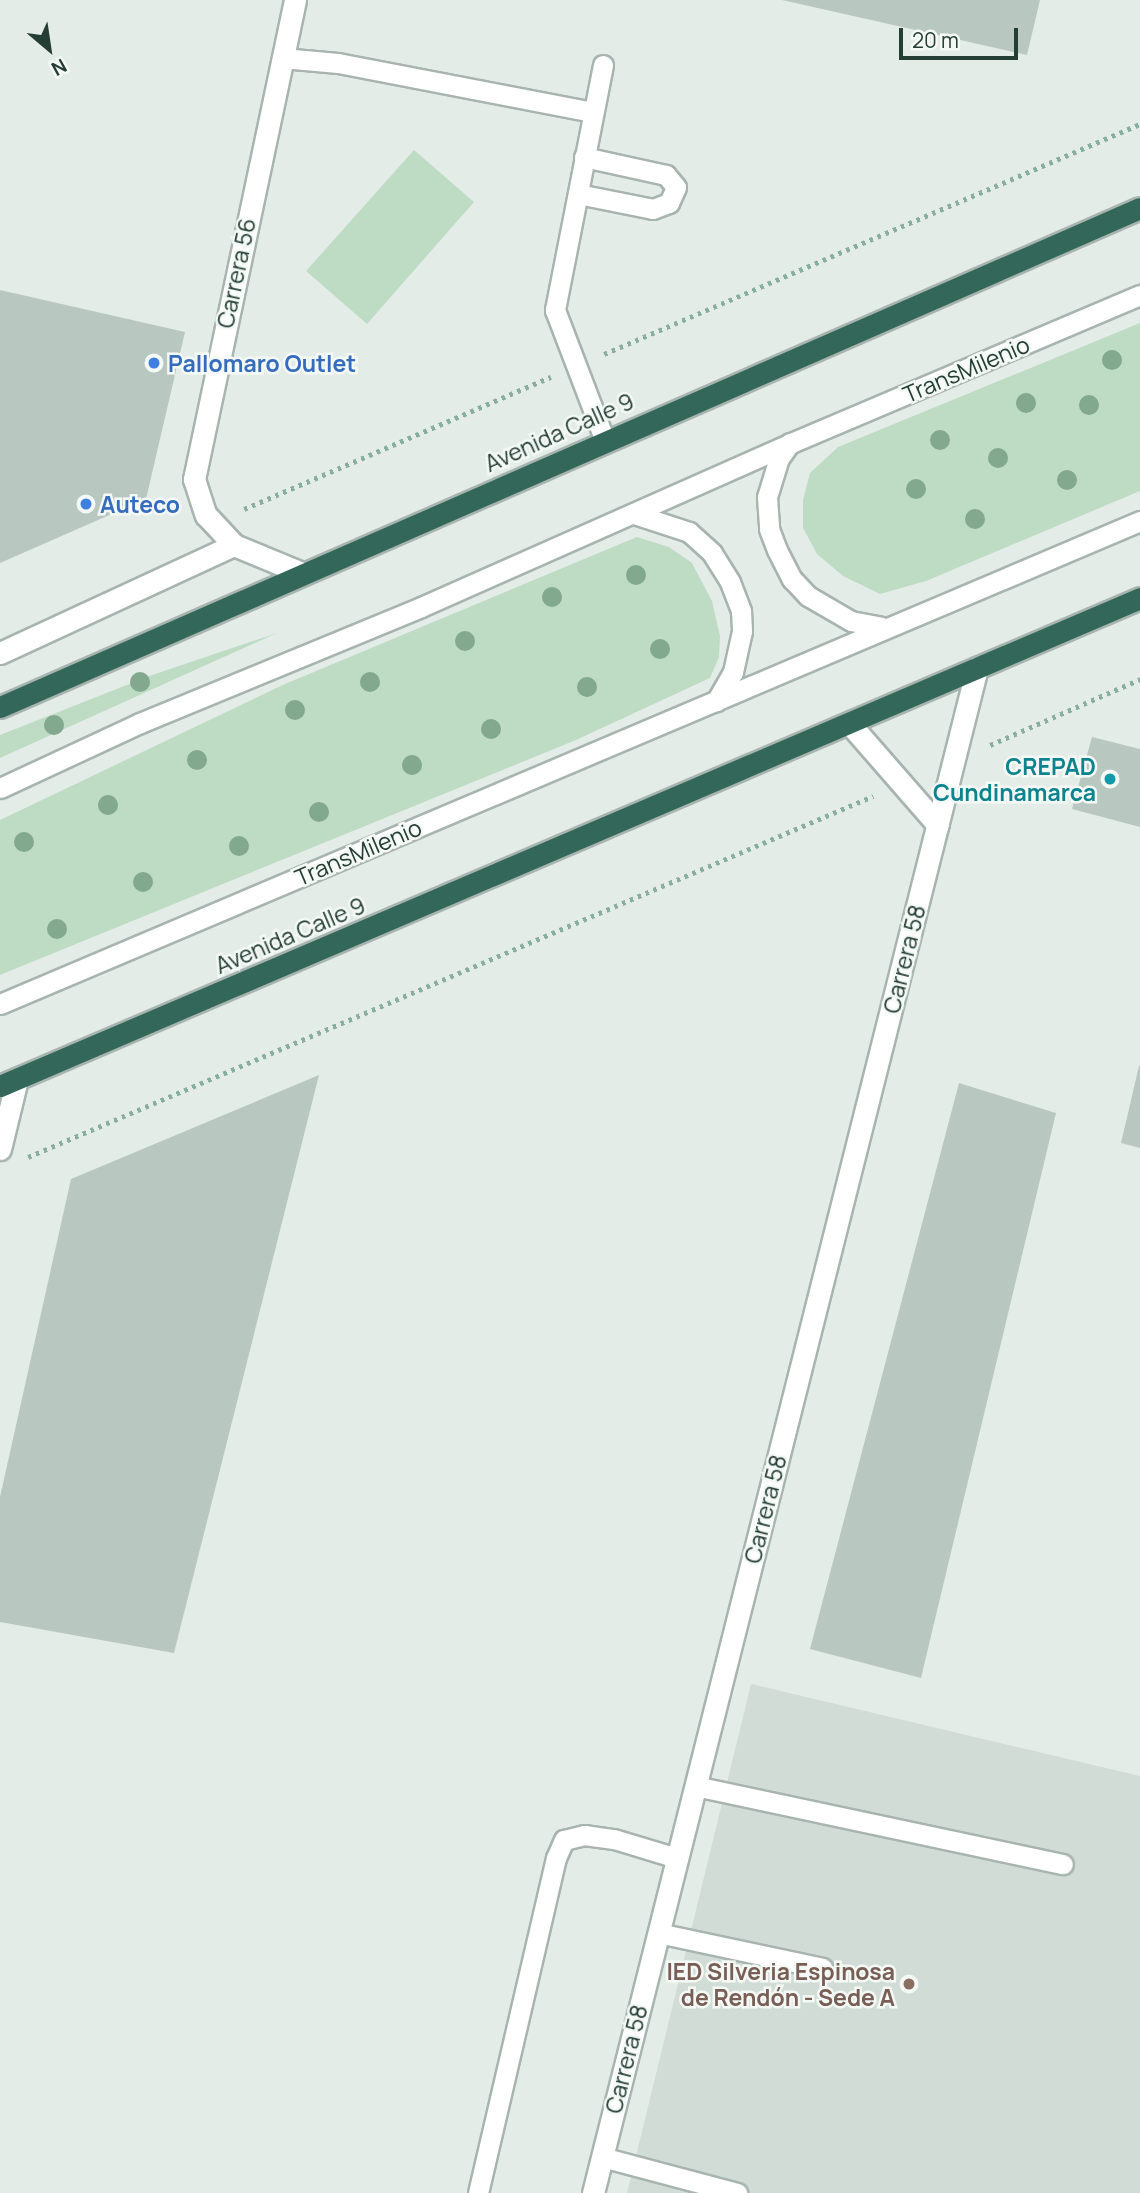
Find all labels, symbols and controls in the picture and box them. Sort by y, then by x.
north arrow [14,14,84,84]
scale bar [902,14,1021,58]
text: 20 m [912,26,959,54]
text: N [47,53,71,82]
street label: Carrera 56 [211,215,261,331]
street label: TransMilenio [899,330,1033,408]
place label: Pallomaro Outlet [168,349,356,377]
marker: Pallomaro Outlet [146,355,162,371]
street label: Avenida Calle 9 [480,387,638,477]
place label: Auteco [100,490,180,518]
marker: Auteco [78,496,94,512]
place label: CREPAD Cundinamarca [933,752,1096,806]
marker: CREPAD Cundinamarca [1102,771,1118,787]
street label: TransMilenio [291,813,425,891]
street label: Avenida Calle 9 [211,891,369,979]
street label: Carrera 58 [877,902,931,1016]
street label: Carrera 58 [738,1452,792,1566]
place label: IED Silveria Espinosa de Rendón - Sede A [666,1957,895,2011]
marker: IED Silveria Espinosa de Rendón - Sede A [901,1976,917,1992]
street label: Carrera 58 [599,2002,653,2116]

